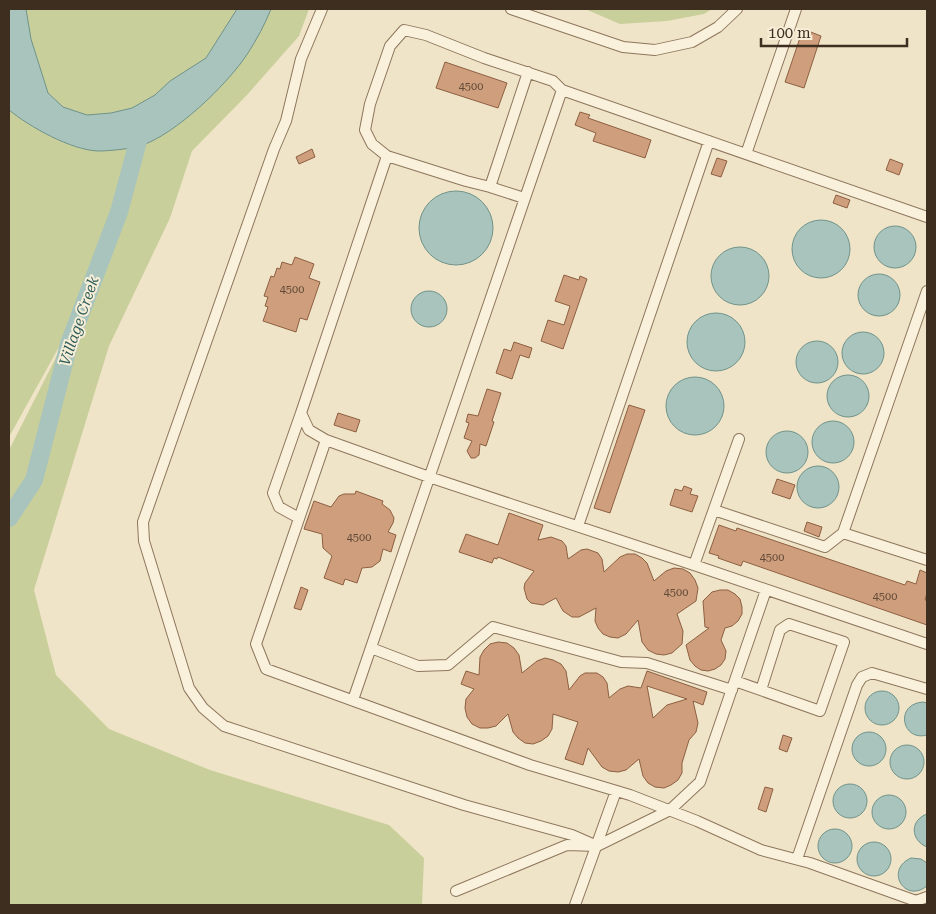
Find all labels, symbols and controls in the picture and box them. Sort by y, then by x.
scale bar [761,15,907,47]
text: 100 m [768,24,811,42]
house number: 4500 [459,80,483,93]
water label: Village Creek [55,273,103,368]
house number: 4500 [280,283,304,296]
house number: 4500 [347,531,371,544]
house number: 4500 [760,551,784,564]
house number: 4500 [664,586,688,599]
house number: 4500 [873,590,897,603]

